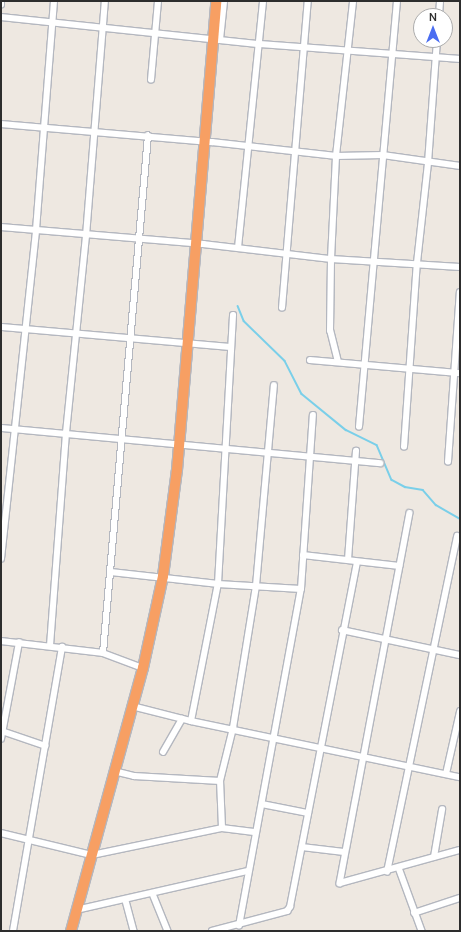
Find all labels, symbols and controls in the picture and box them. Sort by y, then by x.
north arrow [413,8,453,48]
text: N [429,9,437,24]

